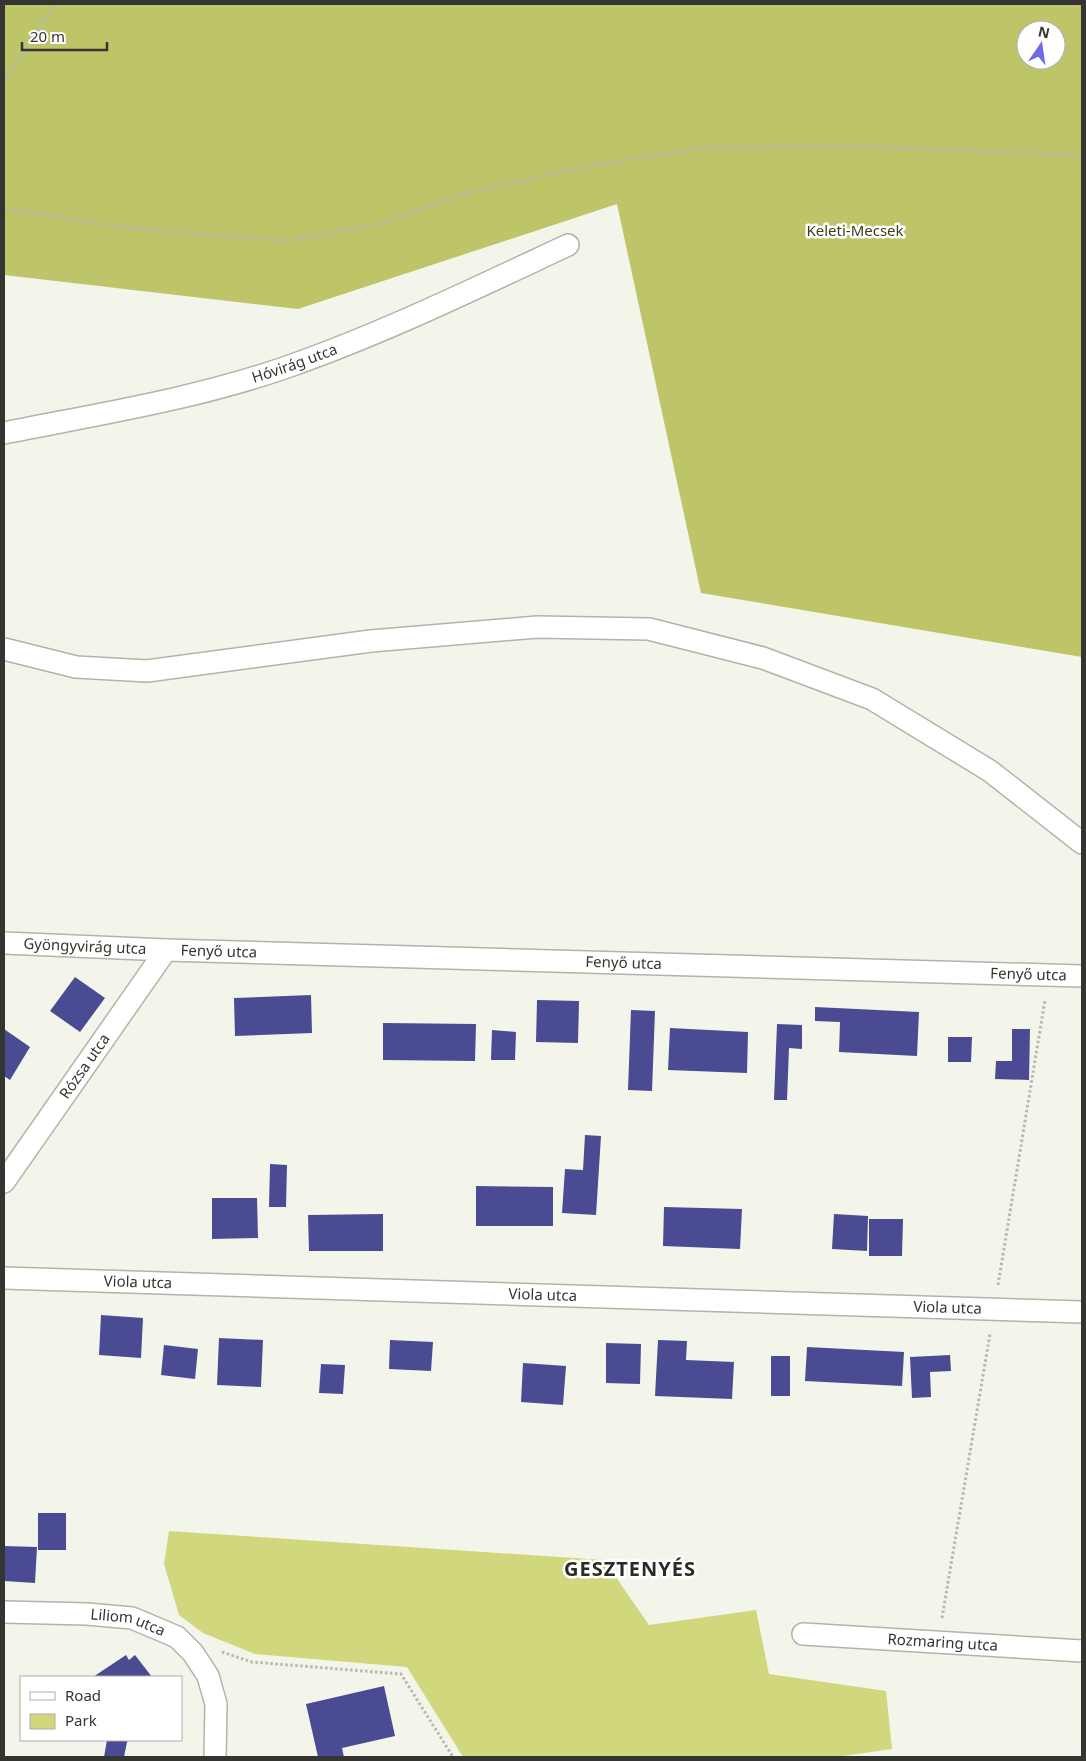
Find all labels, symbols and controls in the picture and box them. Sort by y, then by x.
scale bar [22,20,108,52]
north arrow [1016,20,1066,70]
text: N [1036,21,1052,42]
text: 20 m [30,26,65,46]
park label: Keleti-Mecsek [806,220,904,240]
street label: Hóvirág utca [249,338,340,387]
street label: Gyöngyvirág utca [23,933,147,958]
street label: Fenyő utca [180,939,257,962]
street label: Fenyő utca [585,951,662,973]
street label: Fenyő utca [990,962,1067,985]
street label: Rózsa utca [54,1029,114,1102]
street label: Viola utca [103,1270,173,1292]
street label: Viola utca [508,1283,577,1305]
street label: Viola utca [913,1296,982,1318]
district label: GESZTENYÉS [564,1555,696,1582]
street label: Liliom utca [90,1603,169,1640]
street label: Rozmaring utca [887,1628,999,1655]
legend [20,1676,182,1741]
text: Road [65,1685,101,1705]
text: Park [65,1710,97,1730]

